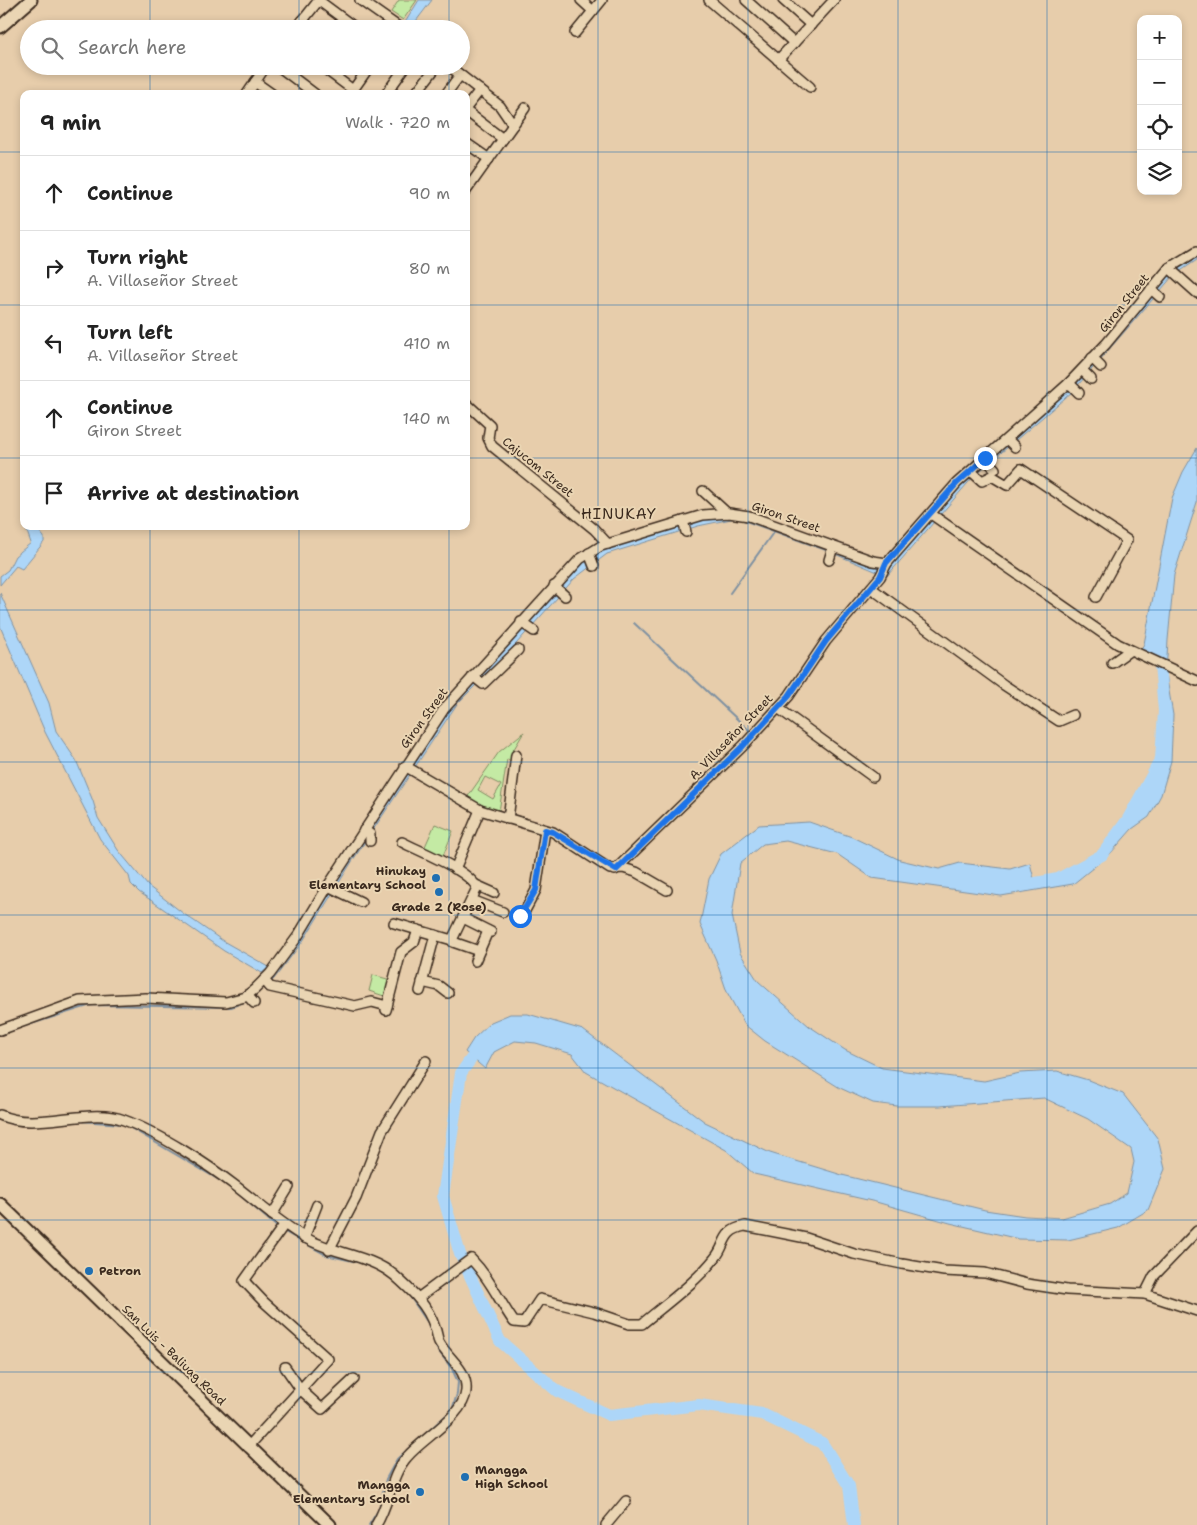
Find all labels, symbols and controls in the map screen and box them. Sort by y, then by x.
map controls [1137,15,1182,195]
button: + [1137,15,1182,60]
search box [20,20,470,75]
icon: search [38,34,66,62]
text: Search here [78,35,187,60]
button: − [1137,60,1182,105]
button: locate [1137,105,1182,150]
text: 9 min [40,109,101,137]
text: Walk · 720 m [345,112,450,133]
button: layers [1137,150,1182,195]
icon: ahead [40,179,68,207]
text: Continue [87,181,173,206]
text: 90 m [409,183,450,204]
text: Turn right [87,245,188,270]
icon: right [40,254,68,282]
text: 80 m [409,258,450,279]
text: A. Villaseñor Street [87,270,238,291]
street label: Giron Street [1095,270,1153,336]
text: Turn left [87,320,173,345]
icon: left [40,329,68,357]
text: 410 m [403,333,450,354]
text: A. Villaseñor Street [87,345,238,366]
text: Continue [87,395,173,420]
icon: ahead [40,404,68,432]
text: 140 m [403,408,450,429]
text: Giron Street [87,420,182,441]
street label: Cajucom Street [499,433,577,501]
route end [974,447,997,470]
icon: arrive [40,479,68,507]
text: Arrive at destination [87,481,299,506]
street label: Giron Street [750,498,822,536]
district label: HINUKAY [581,504,657,524]
street label: Giron Street [397,684,451,752]
street label: A. Villaseñor Street [686,691,776,783]
place label: Hinukay Elementary School [309,863,426,893]
marker: Hinukay Elementary School [430,872,442,884]
marker: Grade 2 (Rose) [433,886,445,898]
place label: Grade 2 (Rose) [391,899,487,915]
route start [509,905,532,928]
place label: Petron [99,1263,141,1279]
marker: Petron [83,1265,95,1277]
street label: San Luis - Baliuag Road [119,1301,230,1409]
place label: Mangga High School [475,1462,548,1492]
marker: Mangga High School [459,1471,471,1483]
place label: Mangga Elementary School [293,1477,411,1507]
marker: Mangga Elementary School [414,1486,426,1498]

